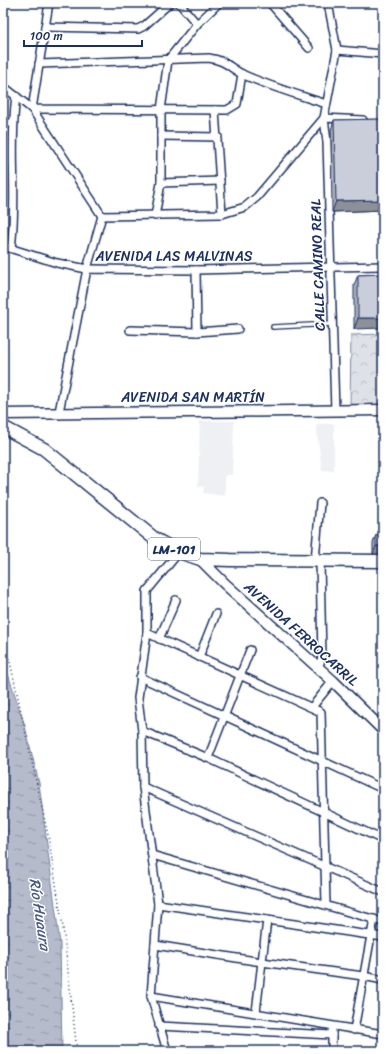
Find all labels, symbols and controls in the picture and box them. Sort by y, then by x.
scale bar [24,22,142,48]
text: 100 m [30,25,63,47]
street label: CALLE CAMINO REAL [303,198,333,331]
street label: AVENIDA LAS MALVINAS [94,244,253,269]
street label: AVENIDA SAN MARTÍN [120,385,265,410]
road number: LM-101 [148,538,200,560]
street label: AVENIDA FERROCARRIL [237,575,365,693]
water label: Río Huaura [21,876,59,954]

